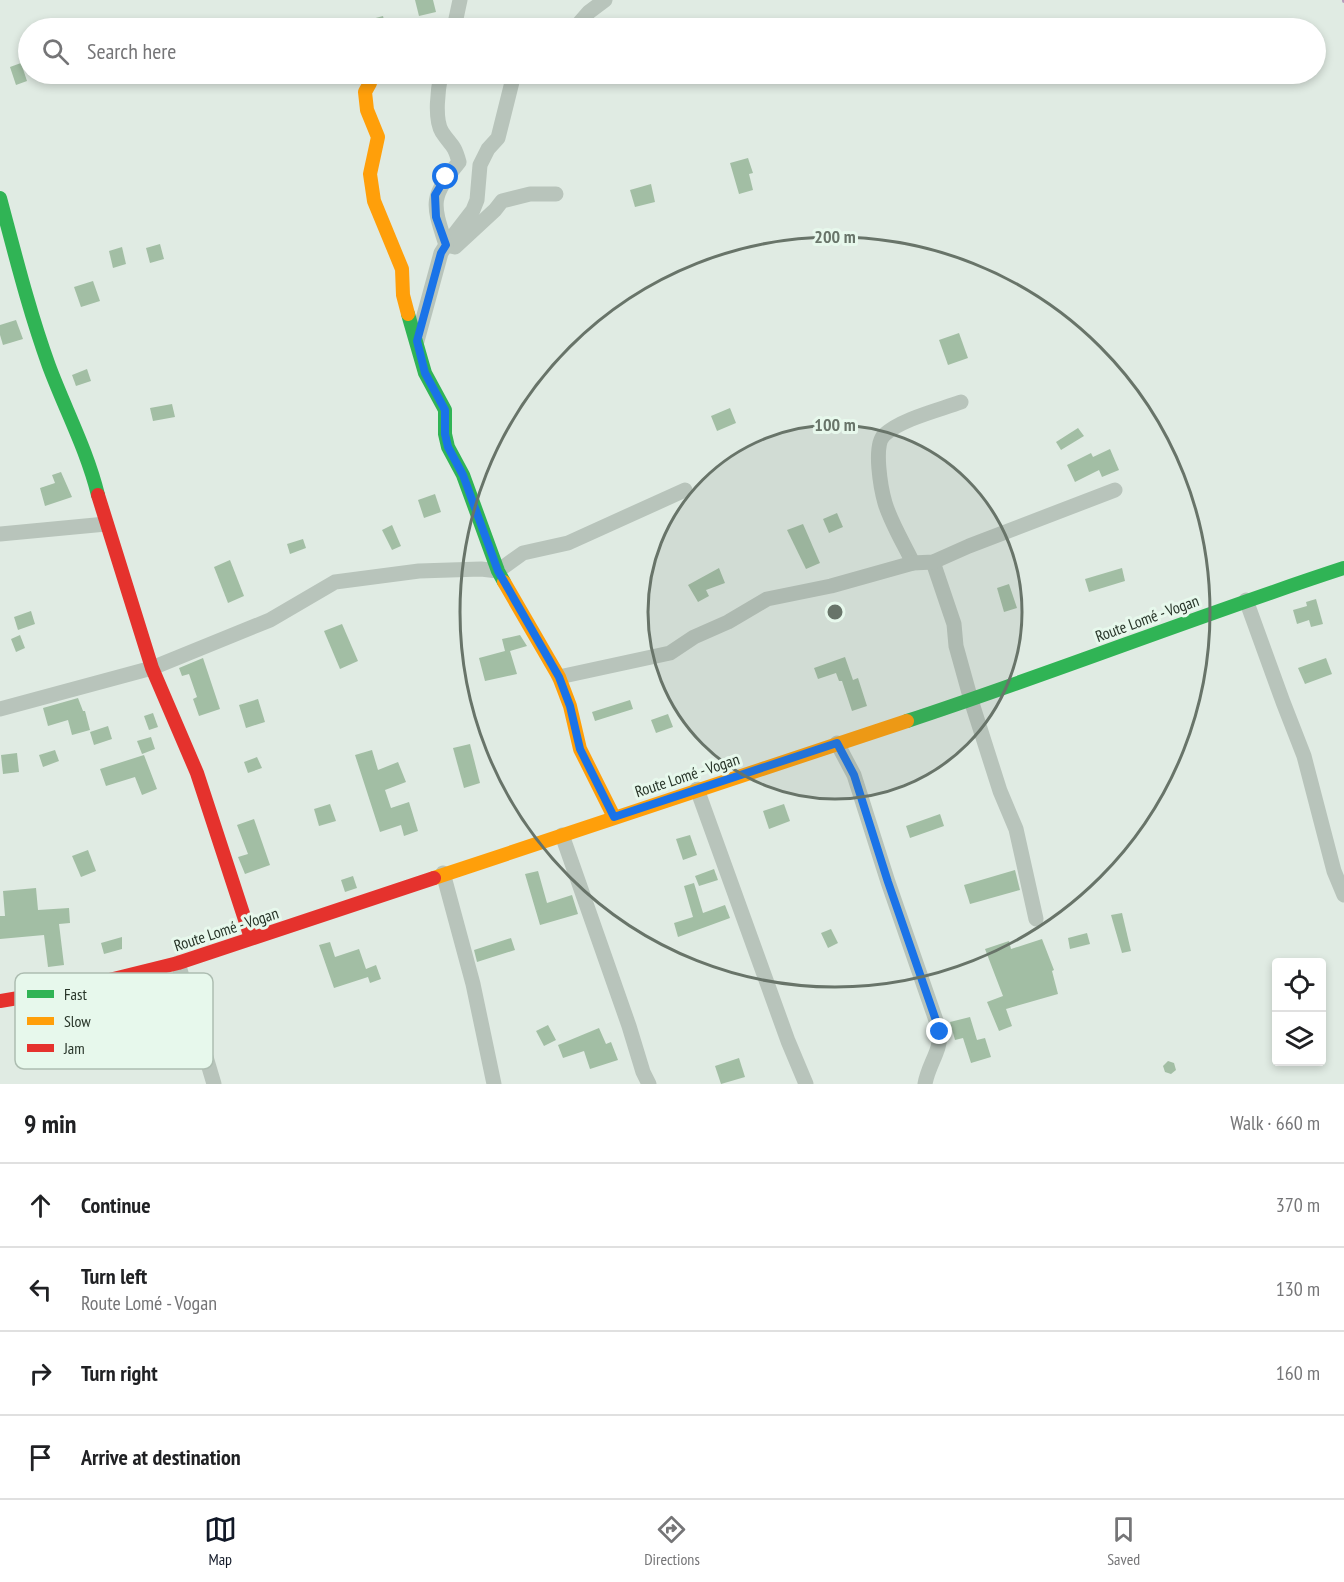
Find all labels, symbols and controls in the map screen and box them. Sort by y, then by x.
search box [18,18,1326,84]
icon: search [39,35,72,68]
text: Search here [87,37,176,65]
route start [432,163,458,189]
text: 200 m [814,225,856,248]
text: 100 m [814,413,856,436]
street label: Route Lomé - Vogan [1092,590,1202,646]
centre of rings [825,602,845,622]
street label: Route Lomé - Vogan [632,749,742,801]
street label: Route Lomé - Vogan [171,903,281,955]
map controls [1272,958,1326,1066]
button: locate [1272,958,1326,1012]
legend [15,973,213,1069]
text: Fast [64,984,87,1004]
text: Slow [64,1011,91,1031]
button: layers [1272,1012,1326,1066]
route end [926,1018,952,1044]
text: Jam [63,1038,85,1058]
text: 9 min [24,1107,77,1140]
text: Walk · 660 m [1230,1110,1320,1136]
icon: ahead [24,1189,57,1222]
text: Continue [81,1191,151,1219]
text: 370 m [1276,1192,1320,1218]
text: Turn left [81,1262,147,1290]
icon: left [24,1273,57,1306]
text: 130 m [1276,1276,1320,1302]
text: Route Lomé - Vogan [81,1290,217,1316]
icon: right [24,1357,57,1390]
text: Turn right [81,1359,158,1387]
text: 160 m [1276,1360,1320,1386]
icon: arrive [24,1441,57,1474]
text: Arrive at destination [81,1443,241,1471]
tab: Map [204,1513,237,1569]
tab: Directions [644,1513,700,1569]
tab: Saved [1107,1513,1140,1569]

